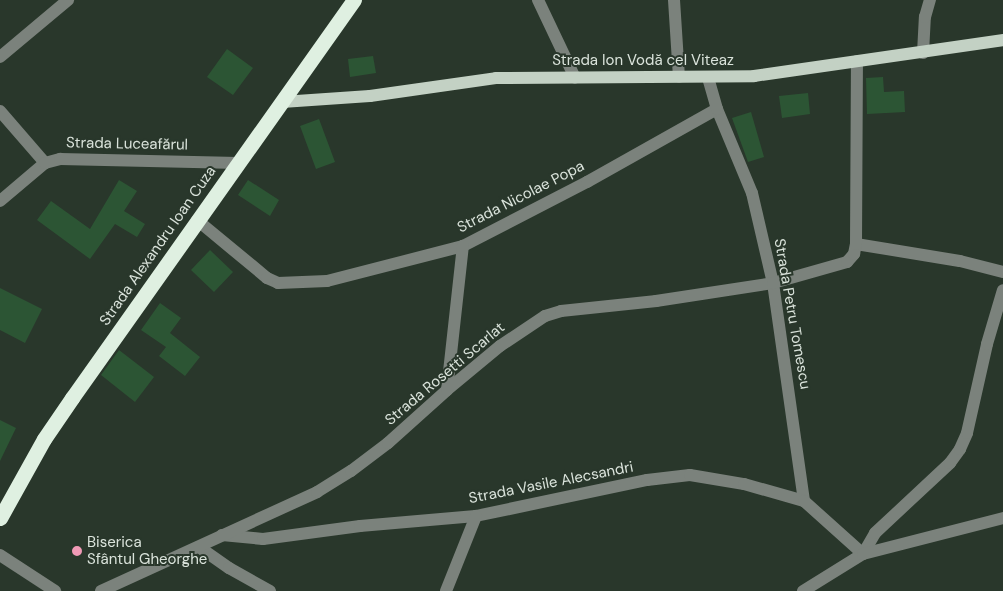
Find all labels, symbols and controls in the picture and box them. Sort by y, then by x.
street label: Strada Ion Vodă cel Viteaz [552,52,734,70]
street label: Strada Luceafărul [66,134,188,154]
street label: Strada Nicolae Popa [455,157,587,237]
street label: Strada Alexandru Ioan Cuza [96,163,220,329]
street label: Strada Petru Tomescu [770,237,814,391]
street label: Strada Rosetti Scarlat [382,319,508,429]
street label: Strada Vasile Alecsandri [467,458,635,508]
place label: Biserica Sfântul Gheorghe [87,533,207,568]
marker: Biserica Sfântul Gheorghe [71,545,83,557]

